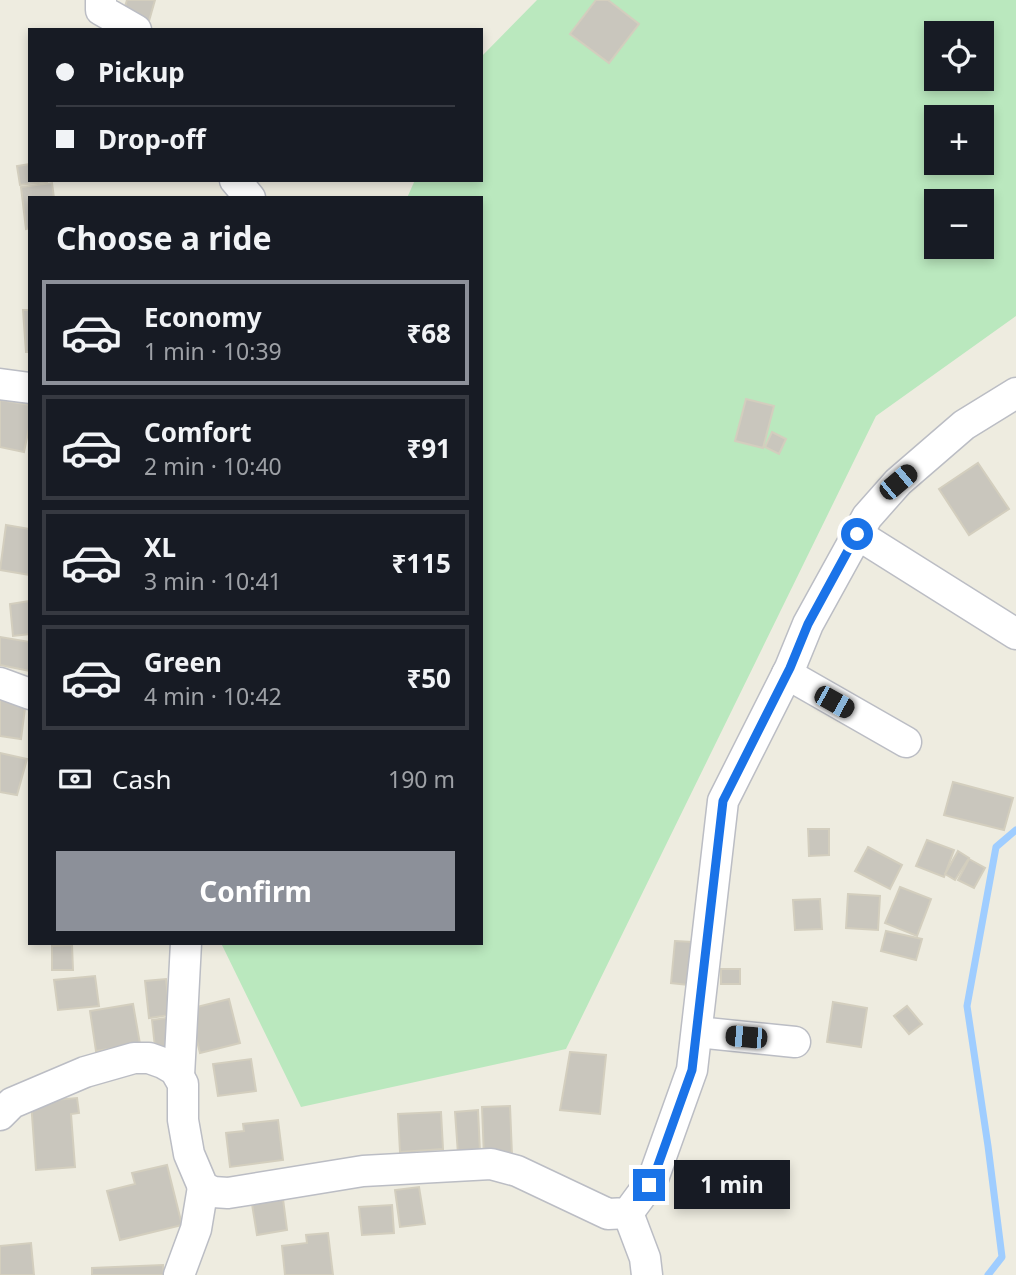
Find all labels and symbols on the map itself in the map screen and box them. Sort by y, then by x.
car [876,460,921,504]
route start [841,518,873,550]
car [811,683,858,721]
car [725,1025,768,1049]
callout: 1 min [674,1160,789,1210]
route end [633,1169,665,1201]

